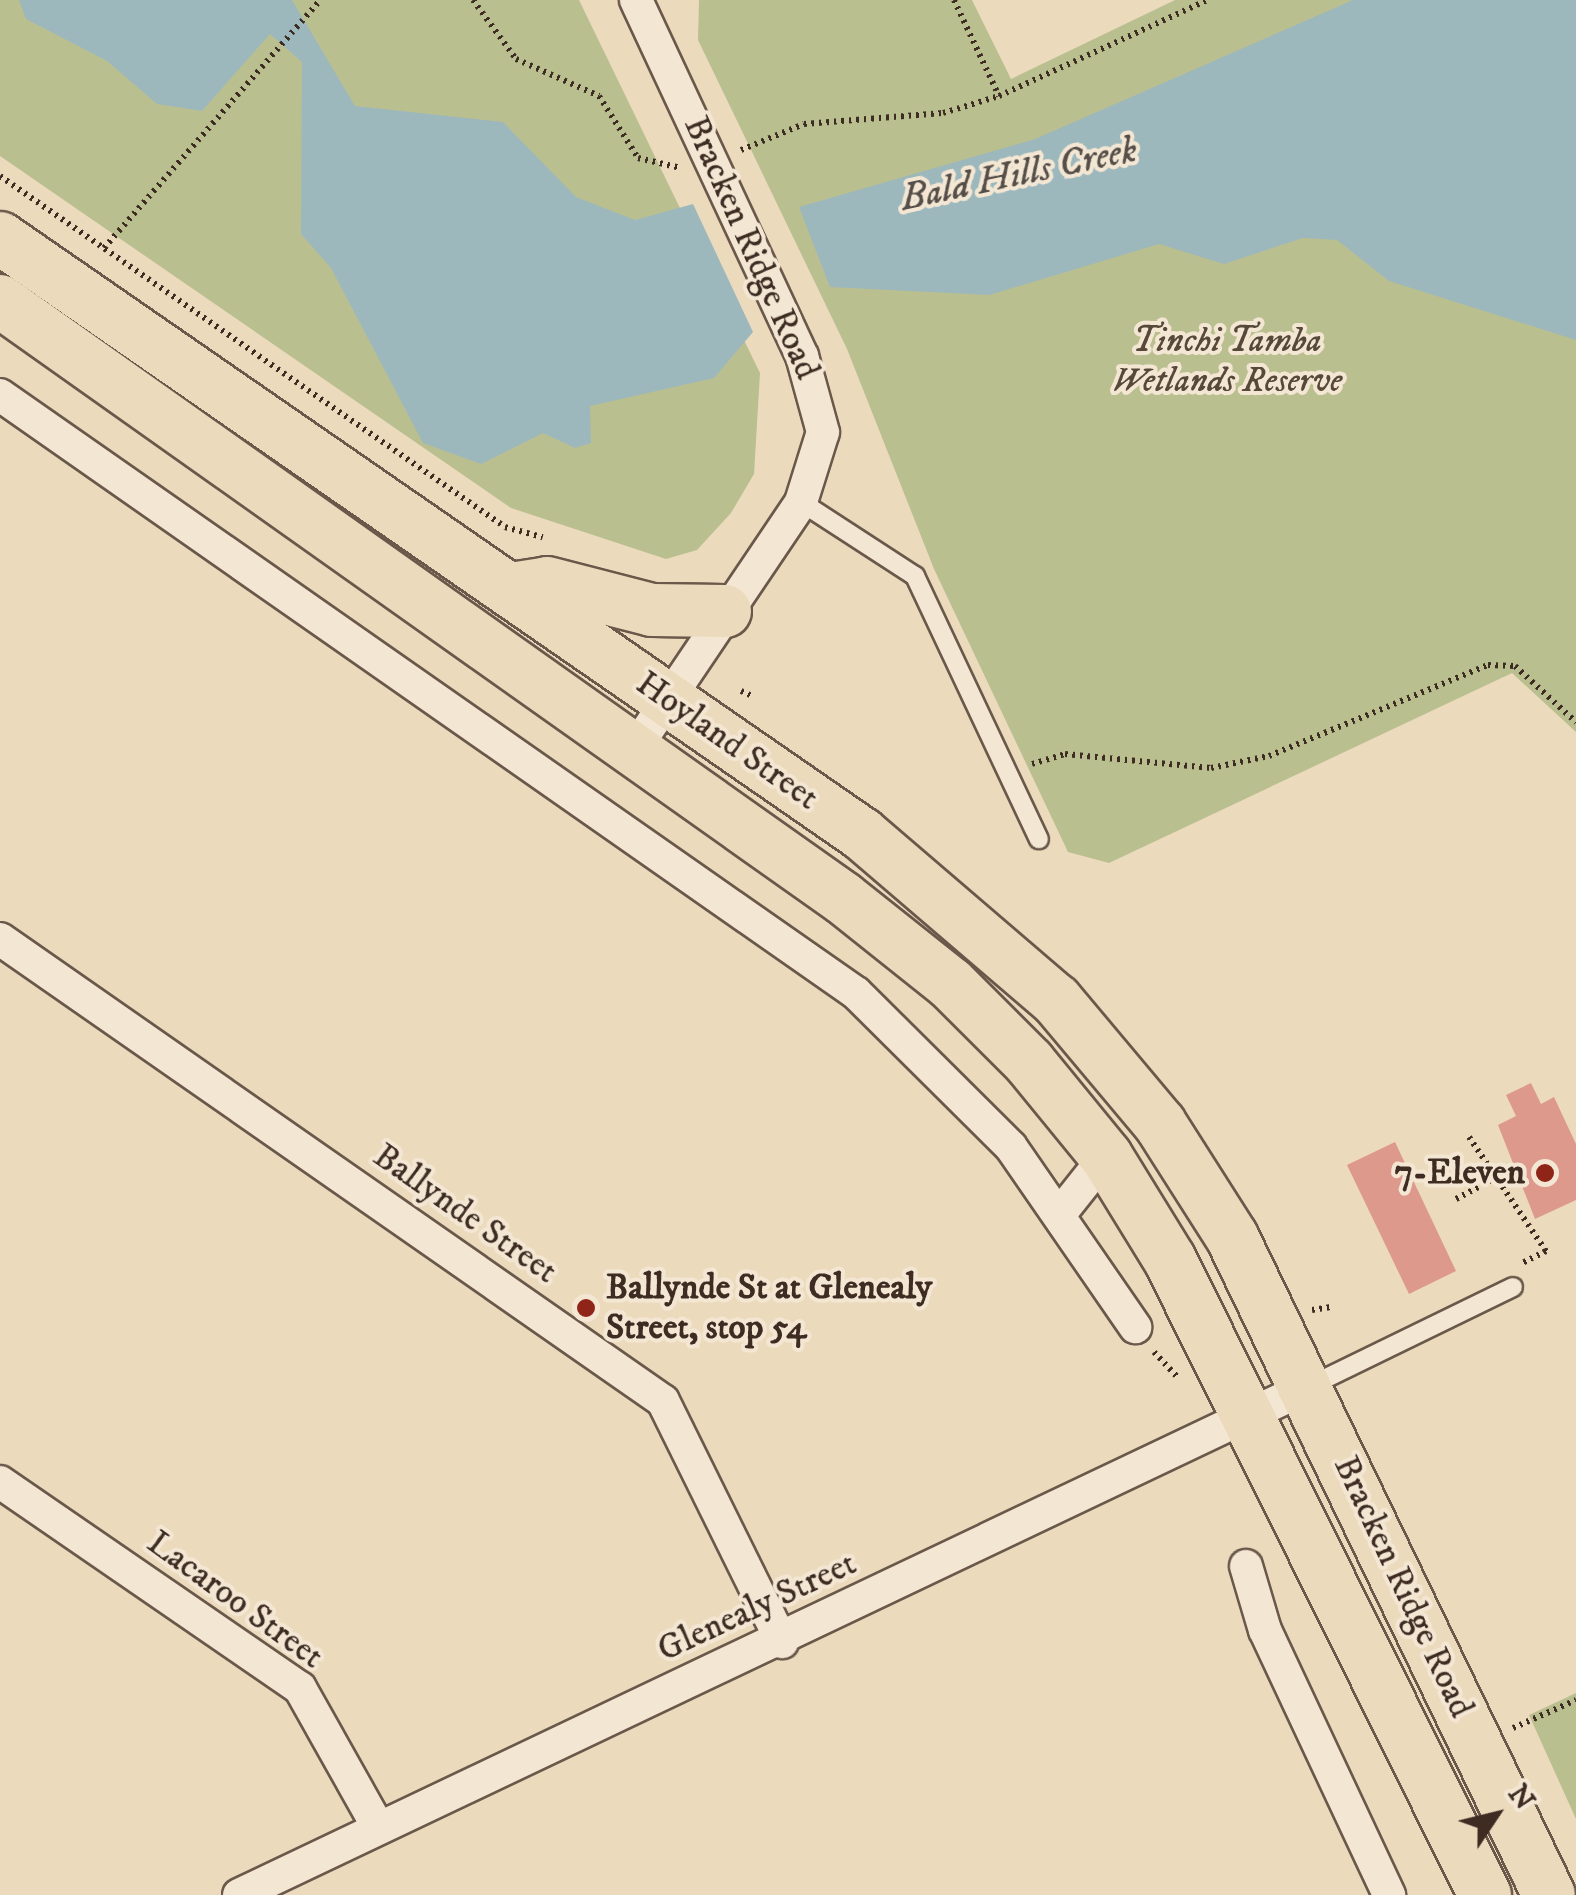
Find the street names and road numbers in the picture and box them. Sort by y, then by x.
street label: Bracken Ridge Road [674,110,828,386]
street label: Hoyland Street [628,663,826,819]
street label: Ballynde Street [365,1135,565,1293]
street label: Bracken Ridge Road [1324,1450,1482,1724]
street label: Lacaroo Street [139,1522,331,1678]
street label: Glenealy Street [651,1543,863,1671]

